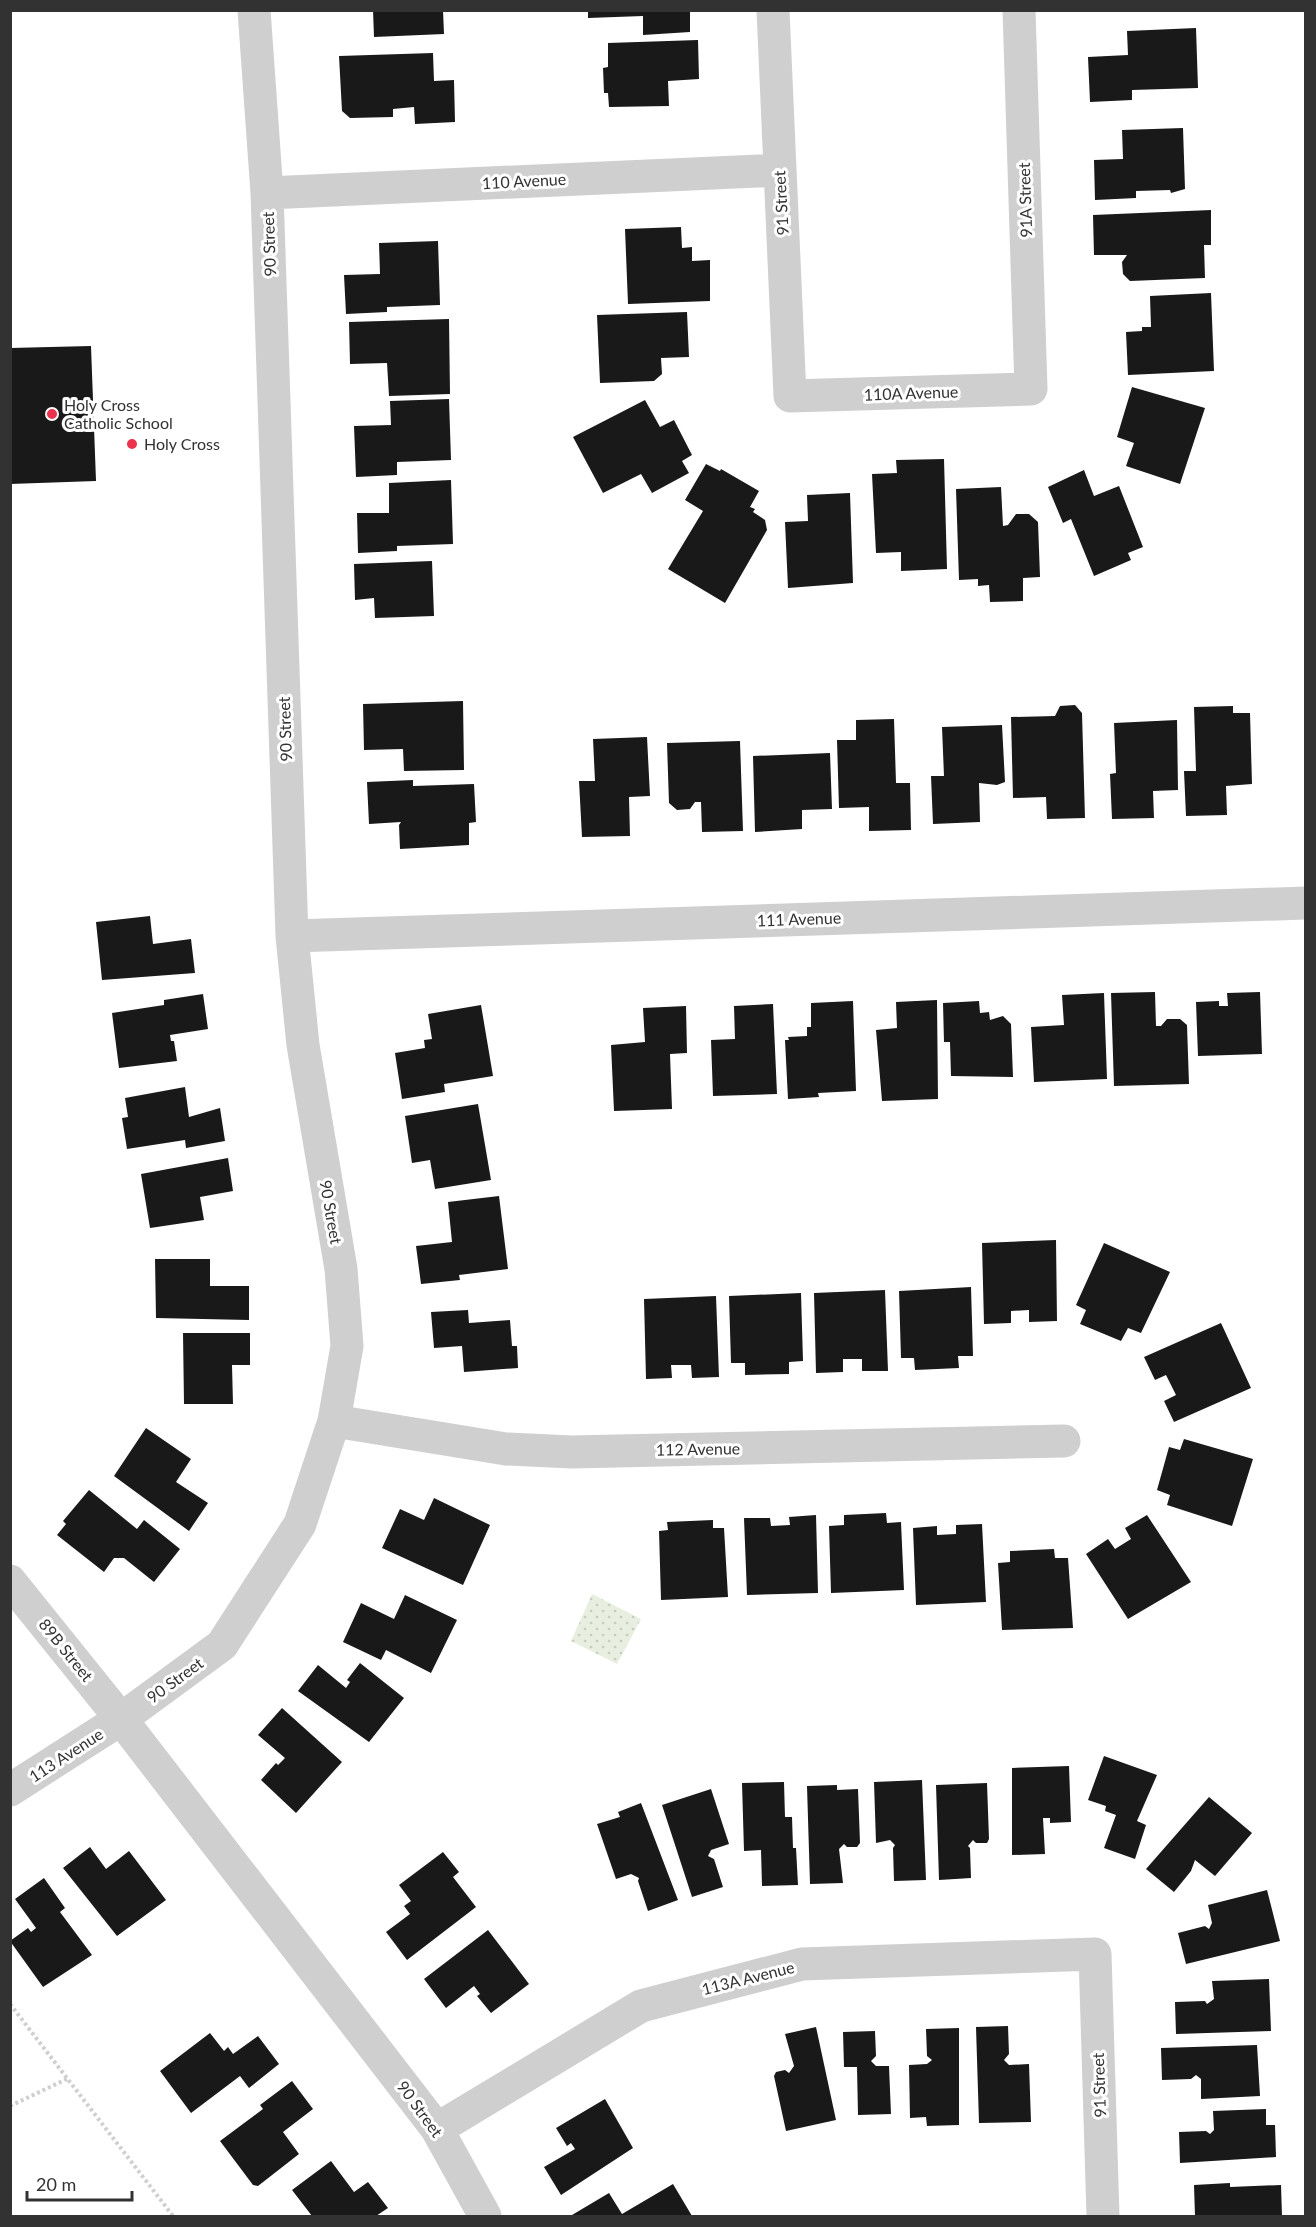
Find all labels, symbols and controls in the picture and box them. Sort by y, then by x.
street label: 91A Street [1014,162,1035,238]
street label: 110 Avenue [481,169,567,192]
street label: 91 Street [769,170,792,236]
street label: 90 Street [258,211,279,277]
street label: 110A Avenue [863,381,959,404]
place label: Holy Cross Catholic School [64,395,173,432]
marker: Holy Cross Catholic School [45,407,59,421]
place label: Holy Cross [144,434,220,453]
marker: Holy Cross [125,437,139,451]
street label: 90 Street [274,696,295,762]
street label: 111 Avenue [756,908,841,929]
street label: 90 Street [317,1178,347,1246]
street label: 112 Avenue [656,1438,740,1459]
street label: 89B Street [35,1615,98,1685]
street label: 90 Street [143,1653,207,1706]
street label: 113 Avenue [25,1724,106,1786]
street label: 113A Avenue [700,1957,796,1998]
street label: 91 Street [1088,2052,1109,2118]
street label: 90 Street [394,2077,447,2141]
scale bar [27,2164,132,2202]
text: 20 m [36,2173,76,2195]

